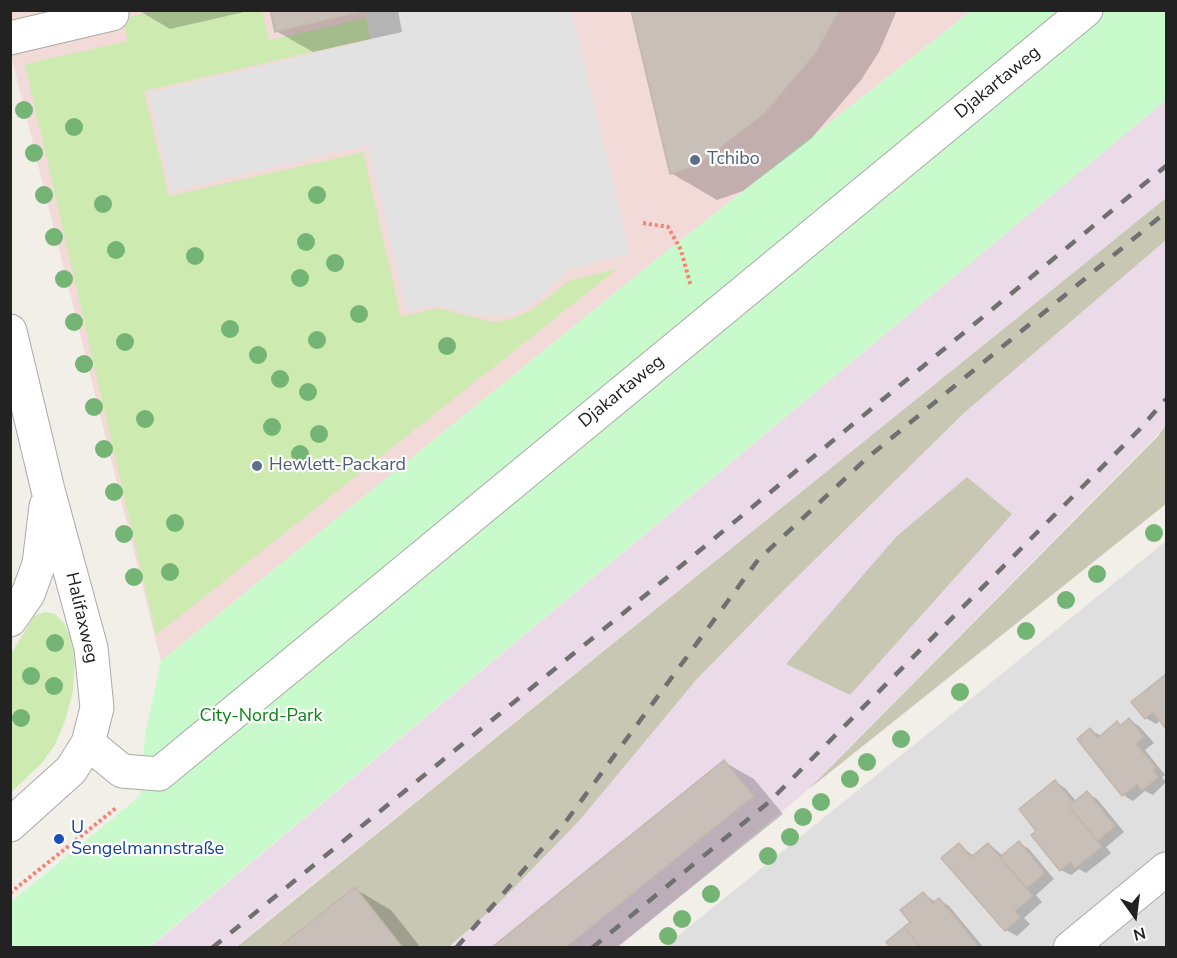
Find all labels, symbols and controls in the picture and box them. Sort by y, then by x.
street label: Djakartaweg [951,42,1045,124]
place label: Tchibo [707,149,760,171]
marker: Tchibo [688,153,702,167]
street label: Djakartaweg [575,351,669,433]
place label: Hewlett-Packard [269,455,406,477]
marker: Hewlett-Packard [250,459,264,473]
street label: Halifaxweg [60,570,102,666]
park label: City-Nord-Park [200,706,322,728]
place label: U Sengelmannstraße [71,818,224,860]
marker: U Sengelmannstraße [52,832,66,846]
north arrow [1105,886,1165,946]
text: N [1131,921,1148,946]

